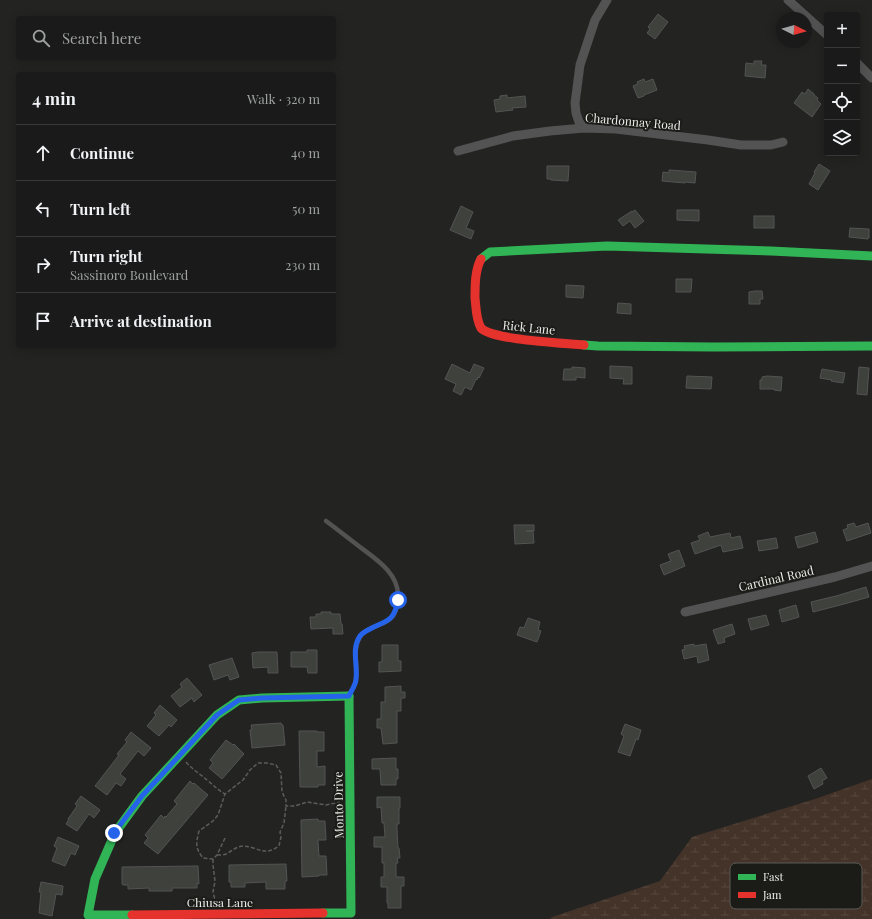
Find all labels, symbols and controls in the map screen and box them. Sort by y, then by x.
north arrow [776,12,812,48]
map controls [824,12,860,156]
button: + [824,12,860,48]
search box [16,16,336,60]
icon: search [30,27,52,49]
text: Search here [62,28,141,48]
button: − [824,48,860,84]
button: locate [824,84,860,120]
text: 4 min [32,87,76,109]
text: Walk · 320 m [247,90,320,107]
street label: Chardonnay Road [584,109,682,133]
button: layers [824,120,860,156]
icon: ahead [32,142,54,164]
text: Continue [70,143,134,163]
text: 40 m [291,144,320,161]
icon: left [32,198,54,220]
text: Turn left [70,199,131,219]
text: 50 m [292,200,320,217]
text: Turn right [70,246,143,266]
icon: right [32,254,54,276]
text: 230 m [285,256,320,273]
text: Sassinoro Boulevard [70,266,188,283]
icon: arrive [32,310,54,332]
text: Arrive at destination [70,311,212,331]
street label: Rick Lane [502,316,556,338]
street label: Cardinal Road [737,562,815,594]
route start [389,591,407,609]
street label: Monto Drive [329,771,347,839]
route end [105,824,123,842]
legend [730,863,862,909]
text: Fast [763,869,783,884]
text: Jam [762,887,782,902]
street label: Chiusa Lane [187,894,253,910]

